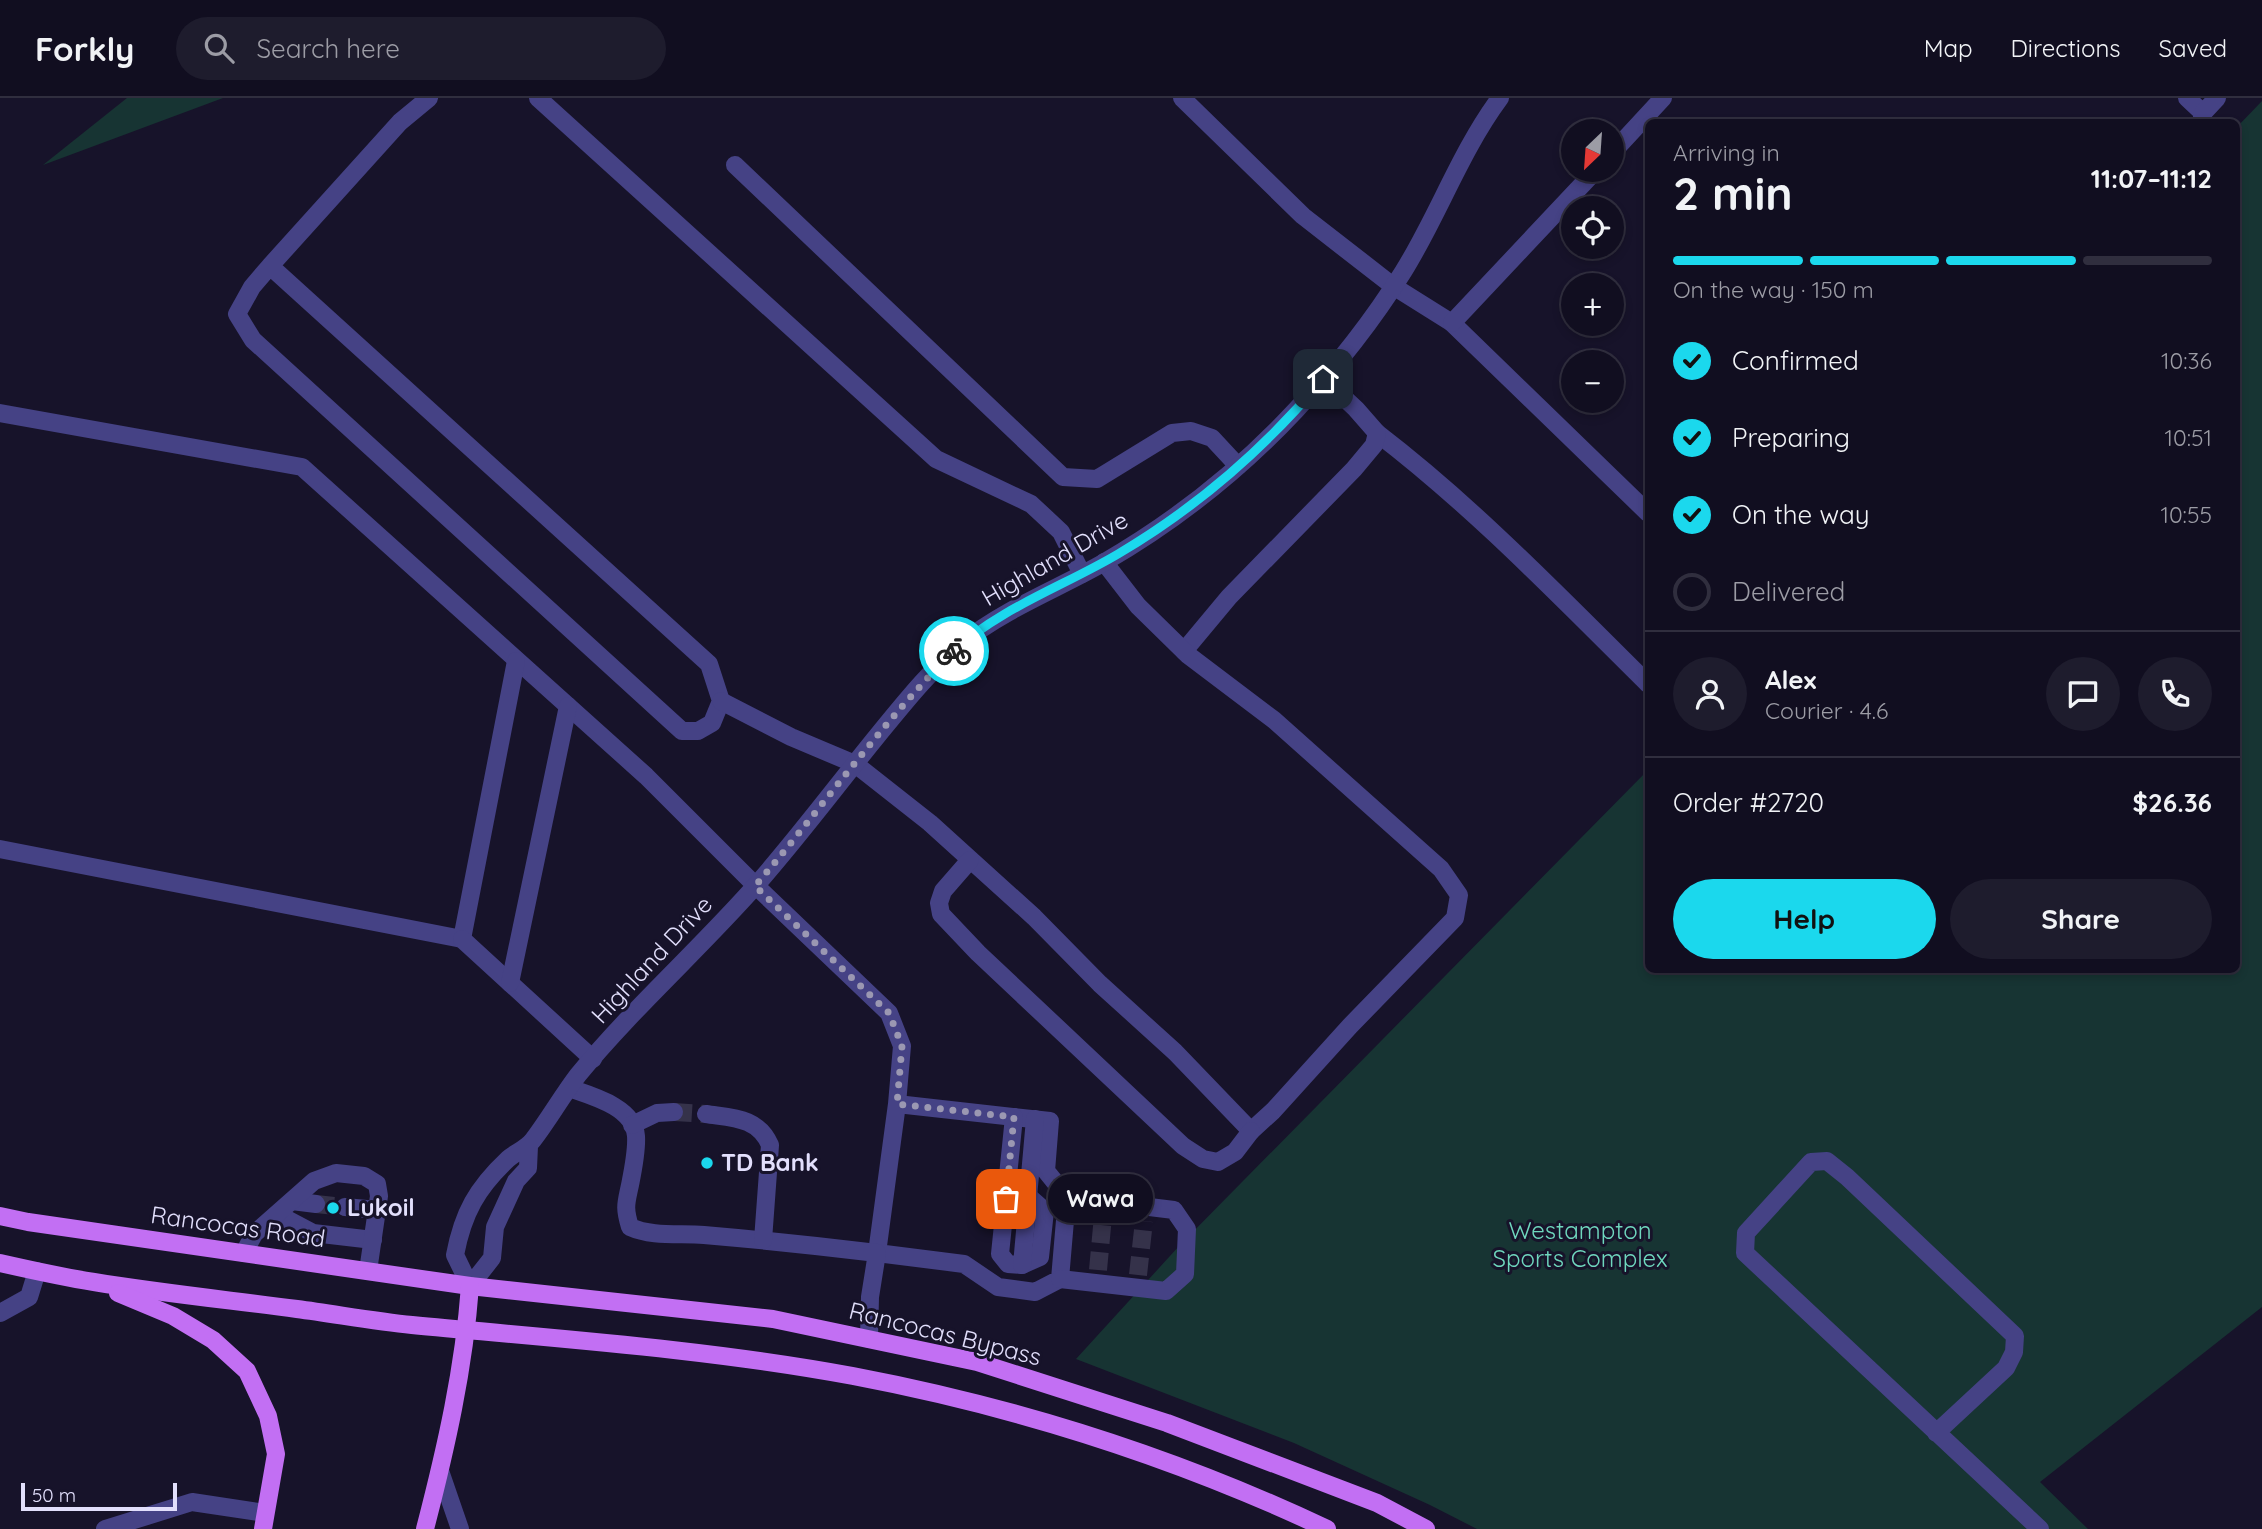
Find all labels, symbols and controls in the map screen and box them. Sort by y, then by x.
search box [176,17,666,80]
text: Forkly [35,28,134,69]
icon: search [200,29,238,67]
text: Search here [256,32,400,65]
text: Map [1924,33,1973,63]
text: Directions [2011,33,2121,63]
text: Saved [2159,33,2227,63]
north arrow [1561,119,1624,182]
map controls [1561,119,1624,413]
text: Arriving in [1673,138,1780,167]
text: 11:07–11:12 [2091,162,2212,195]
text: 2 min [1673,164,1793,222]
button: locate [1561,196,1624,259]
button: + [1561,273,1624,336]
text: On the way · 150 m [1673,275,1874,304]
icon: check [1673,342,1711,380]
text: Confirmed [1732,344,1859,377]
text: 10:36 [2161,346,2212,375]
pin [1293,349,1353,409]
button: − [1561,350,1624,413]
icon: home [1304,360,1342,398]
icon: check [1673,419,1711,457]
text: Preparing [1732,421,1850,454]
text: 10:51 [2164,423,2212,452]
icon: check [1673,496,1711,534]
text: On the way [1732,498,1870,531]
text: 10:55 [2160,500,2212,529]
street label: Highland Drive [976,504,1133,612]
text: Delivered [1732,575,1845,608]
courier [919,616,989,686]
icon: bike [935,632,973,670]
button: person [1673,657,1747,731]
button: chat [2046,657,2120,731]
button: phone [2138,657,2212,731]
text: Alex [1765,663,1816,696]
text: Courier · 4.6 [1765,696,1888,725]
text: Order #2720 [1673,786,1824,819]
text: $26.36 [2132,786,2212,819]
button: Help [1673,879,1936,959]
button: Share [1950,879,2212,959]
street label: Highland Drive [584,889,718,1029]
place label: TD Bank [721,1147,819,1177]
marker: TD Bank [699,1155,715,1171]
pin [976,1169,1036,1229]
callout: Wawa [1048,1174,1153,1224]
icon: bag [987,1180,1025,1218]
text: Wawa [1067,1184,1135,1213]
place label: Lukoil [347,1192,415,1222]
street label: Rancocas Road [149,1199,327,1253]
marker: Lukoil [325,1200,341,1216]
park label: Westampton Sports Complex [1492,1215,1668,1273]
street label: Rancocas Bypass [846,1295,1045,1371]
scale bar [21,1480,177,1512]
text: 50 m [32,1483,76,1507]

